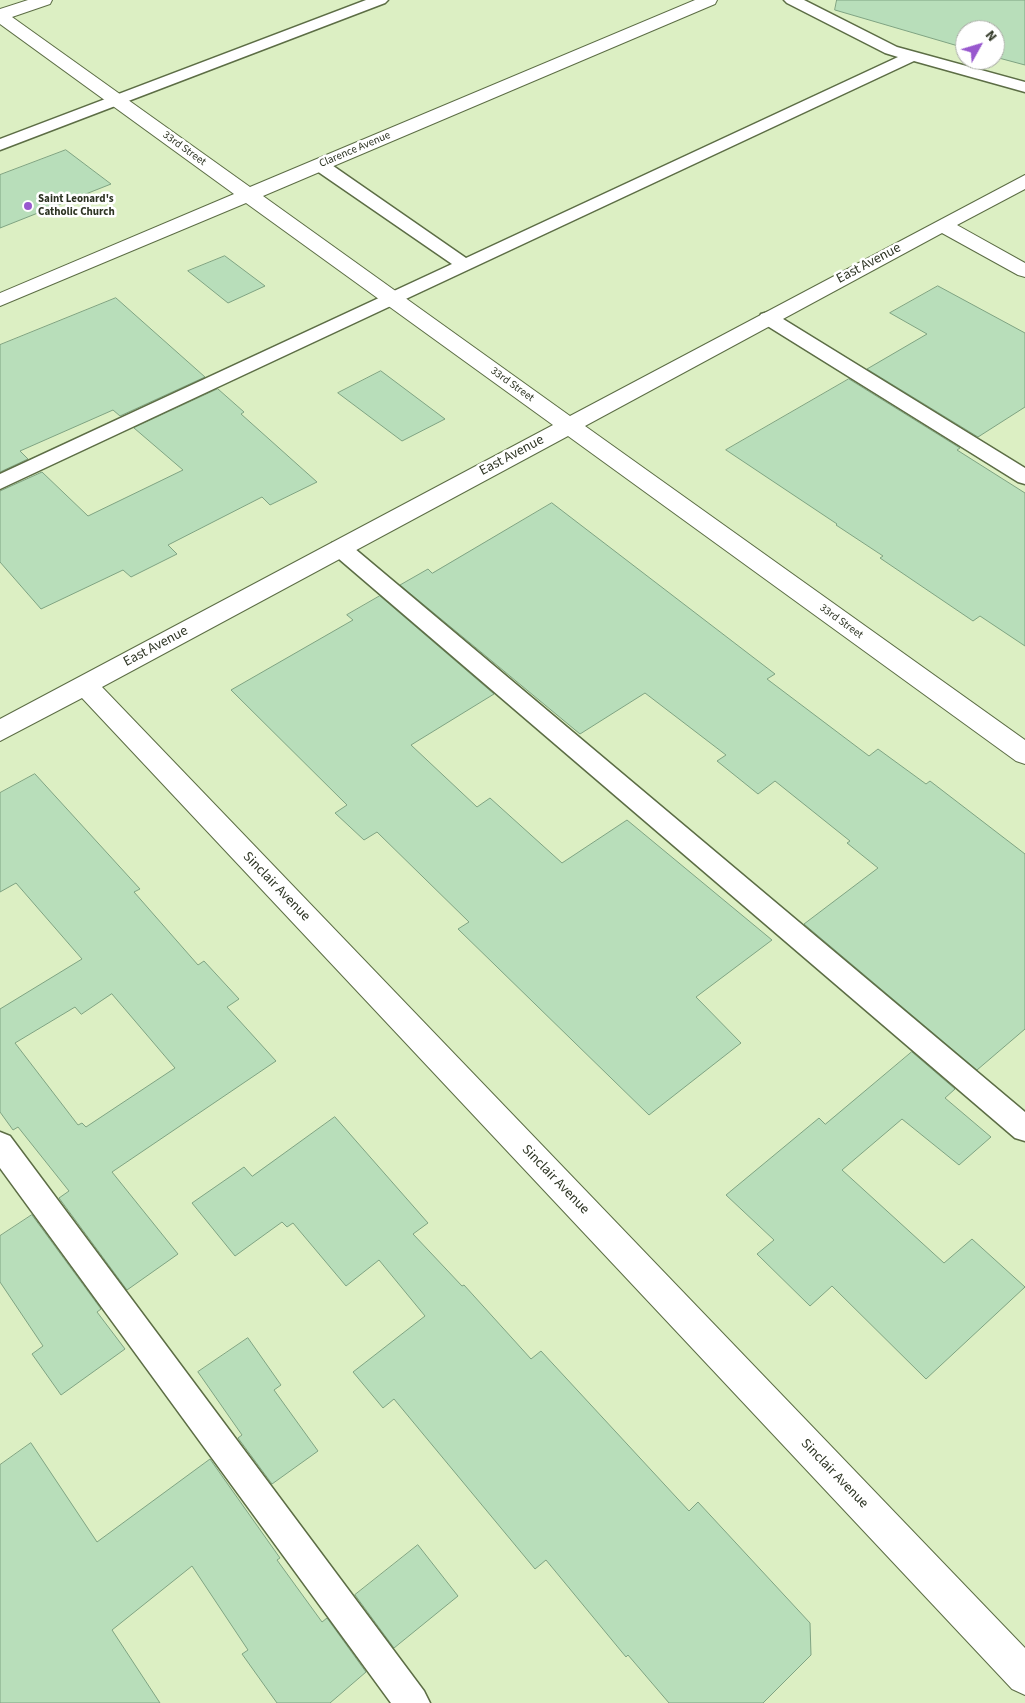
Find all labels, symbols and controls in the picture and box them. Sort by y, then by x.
north arrow [955,20,1005,70]
text: N [980,26,1002,46]
street label: 33rd Street [160,129,208,169]
street label: Clarence Avenue [317,129,393,171]
place label: Saint Leonard's Catholic Church [38,193,115,219]
marker: Saint Leonard's Catholic Church [22,200,34,212]
street label: East Avenue [834,240,904,288]
street label: 33rd Street [488,365,536,405]
street label: East Avenue [477,432,547,480]
street label: 33rd Street [817,602,865,642]
street label: East Avenue [121,623,191,671]
street label: Sinclair Avenue [239,849,313,925]
street label: Sinclair Avenue [518,1142,592,1218]
street label: Sinclair Avenue [797,1436,871,1512]

